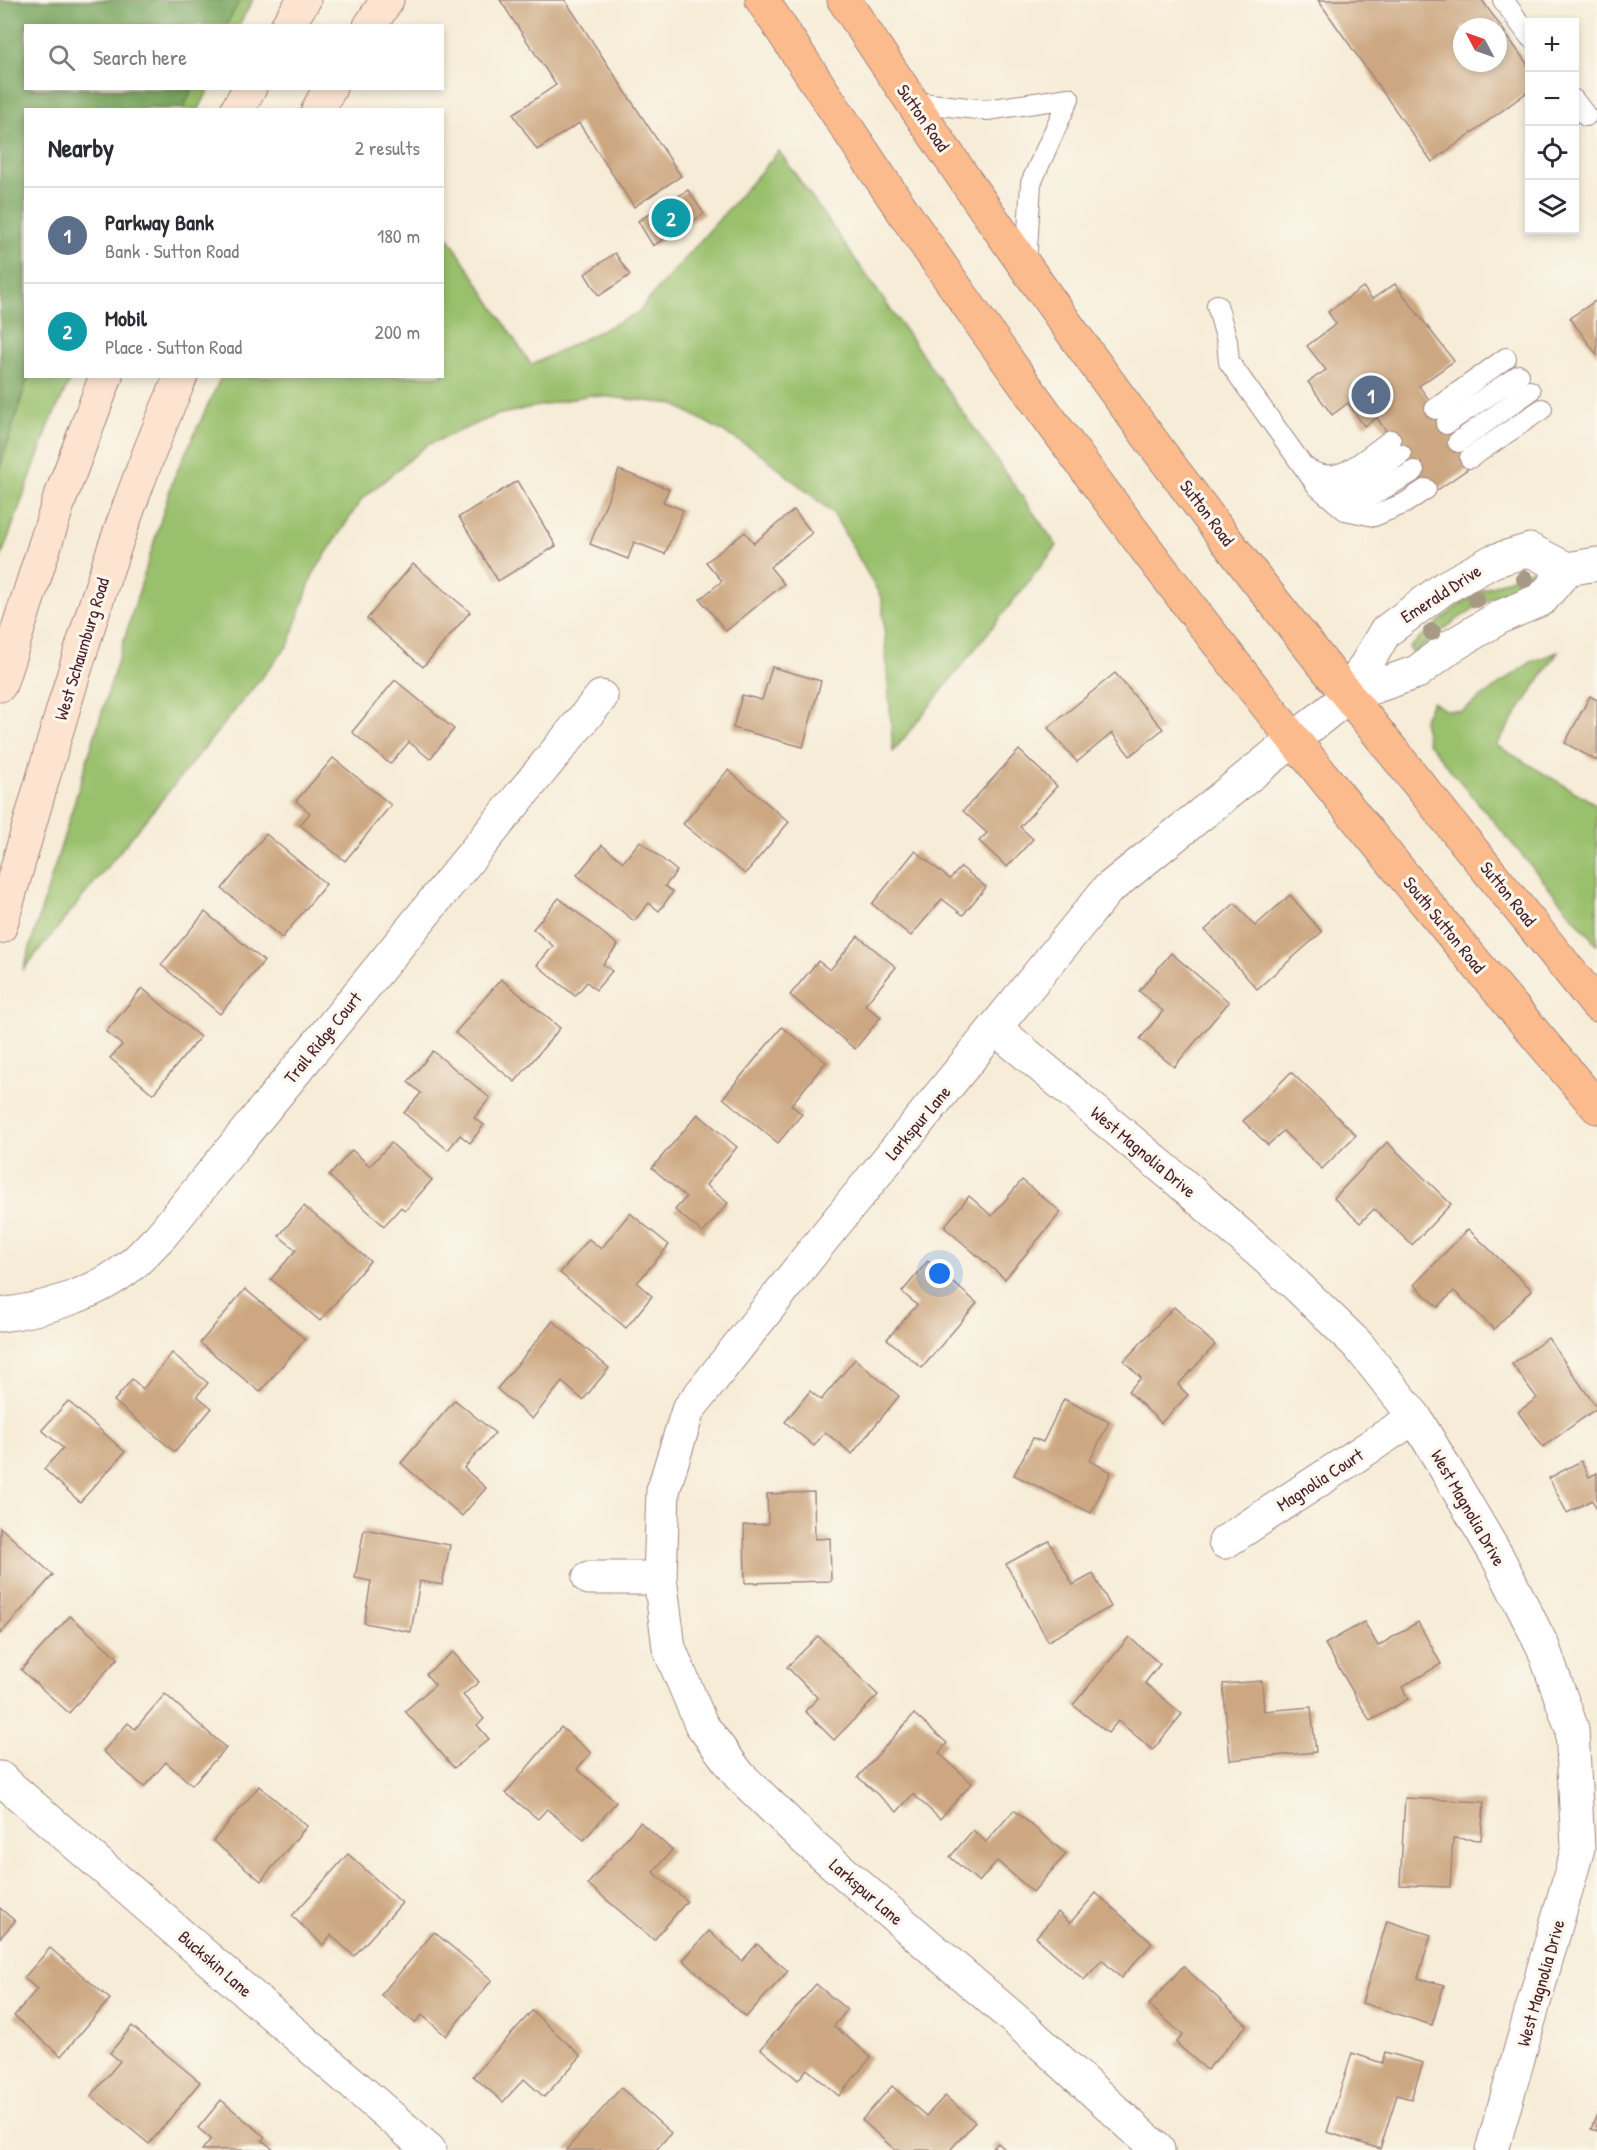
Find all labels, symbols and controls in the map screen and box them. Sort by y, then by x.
north arrow [1453,18,1507,72]
map controls [1525,18,1579,234]
button: + [1525,18,1579,72]
search box [24,24,444,90]
icon: search [45,41,78,74]
text: Search here [93,42,187,72]
button: − [1525,72,1579,126]
street label: Sutton Road [891,79,956,156]
button: locate [1525,126,1579,180]
text: Nearby [48,130,114,165]
text: 2 results [355,134,420,161]
button: layers [1525,180,1579,234]
pin: 2 [652,196,690,240]
text: Parkway Bank [105,207,214,237]
text: 1 [64,222,71,249]
text: 180 m [377,222,420,249]
text: Bank · Sutton Road [105,237,239,264]
text: Mobil [105,303,147,333]
text: 2 [63,318,72,345]
text: 200 m [375,318,420,345]
text: Place · Sutton Road [105,333,242,360]
pin: 1 [1352,372,1390,418]
street label: Sutton Road [1174,474,1241,551]
street label: Emerald Drive [1396,558,1486,629]
street label: West Schaumburg Road [48,574,115,723]
street label: Sutton Road [1474,856,1542,931]
street label: South Sutton Road [1398,871,1491,978]
street label: Trail Ridge Court [278,986,368,1089]
street label: Larkspur Lane [879,1080,956,1165]
street label: West Magnolia Drive [1085,1100,1201,1203]
your location [925,1259,954,1288]
street label: Magnolia Court [1272,1442,1369,1517]
street label: West Magnolia Drive [1425,1445,1512,1571]
street label: Larkspur Lane [824,1853,909,1931]
street label: West Magnolia Drive [1511,1917,1571,2049]
street label: Buckskin Lane [173,1924,258,2003]

